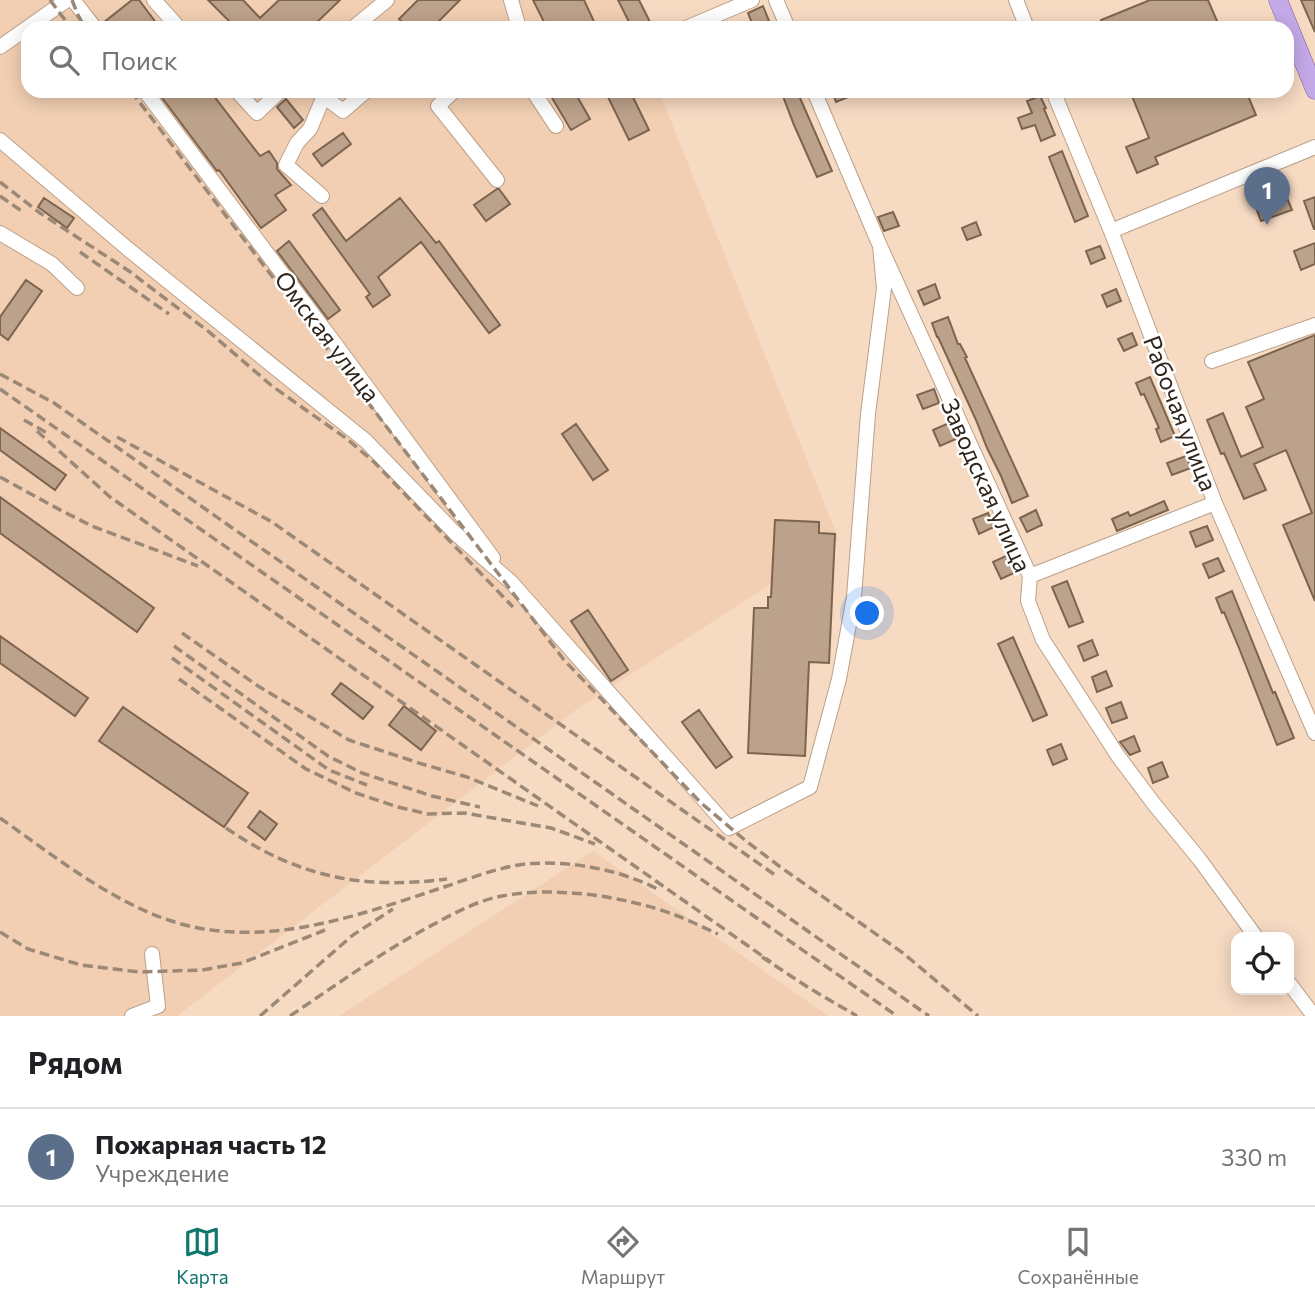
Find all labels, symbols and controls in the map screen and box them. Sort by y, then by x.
search box [21,21,1294,98]
icon: search [45,41,83,79]
text: Поиск [101,44,178,75]
pin: 1 [1244,167,1290,225]
street label: Омская улица [269,265,387,407]
street label: Рабочая улица [1138,331,1224,495]
street label: Заводская улица [936,394,1038,576]
your location [850,596,884,630]
map controls [1231,932,1294,995]
button: locate [1231,932,1294,995]
text: Рядом [28,1043,122,1080]
text: Пожарная часть 12 [95,1128,327,1159]
text: 1 [46,1143,56,1171]
text: 330 m [1221,1143,1287,1171]
text: Учреждение [95,1159,229,1187]
tab: Карта [176,1223,229,1288]
tab: Маршрут [581,1223,665,1288]
tab: Сохранённые [1018,1223,1139,1288]

